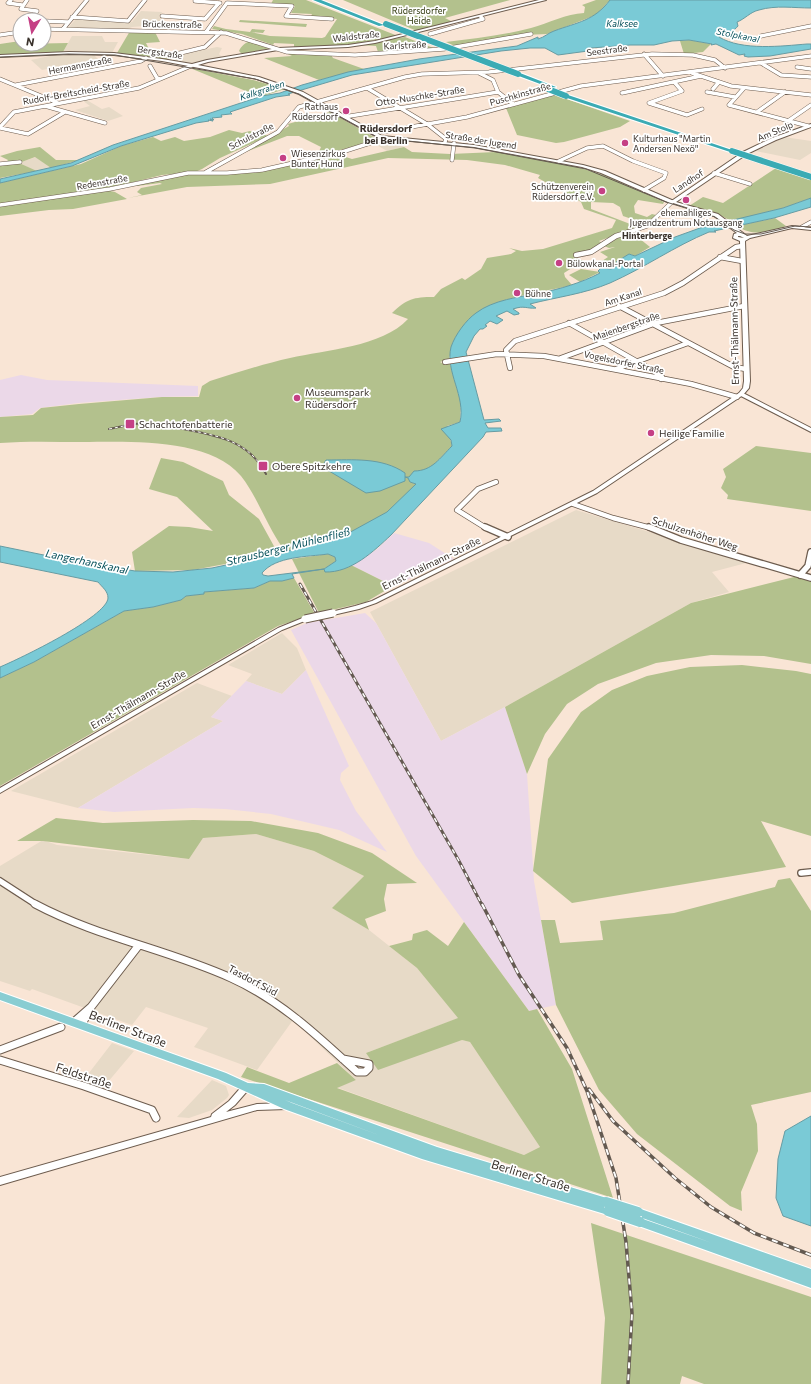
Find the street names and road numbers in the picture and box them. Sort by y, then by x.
street label: Brückenstraße [142,18,202,30]
street label: Waldstraße [332,28,380,44]
street label: Karlstraße [383,38,427,52]
street label: Seestraße [586,42,628,58]
street label: Bergstraße [137,43,183,61]
street label: Hermannstraße [47,53,113,77]
street label: Rudolf-Breitscheid-Straße [22,77,130,107]
street label: Puschkinstraße [488,80,552,108]
street label: Otto-Nuschke-Straße [375,83,465,108]
street label: Am Stolp [756,119,794,143]
street label: Schulstraße [227,120,275,152]
street label: Straße der Jugend [445,129,517,151]
street label: Landhof [671,167,706,195]
street label: Redenstraße [76,172,129,192]
street label: Ernst-Thälmann-Straße [727,277,741,385]
street label: Am Kanal [603,286,643,308]
street label: Maienbergstraße [591,309,661,343]
street label: Vogelsdorfer Straße [583,348,665,376]
street label: Schulzenhöher Weg [651,513,740,553]
street label: Ernst-Thälmann-Straße [380,534,482,592]
street label: Ernst-Thälmann-Straße [88,667,188,731]
street label: Tasdorf Süd [226,962,280,998]
street label: Berliner Straße [87,1007,169,1049]
street label: Feldstraße [54,1059,114,1091]
street label: Berliner Straße [490,1156,572,1194]

